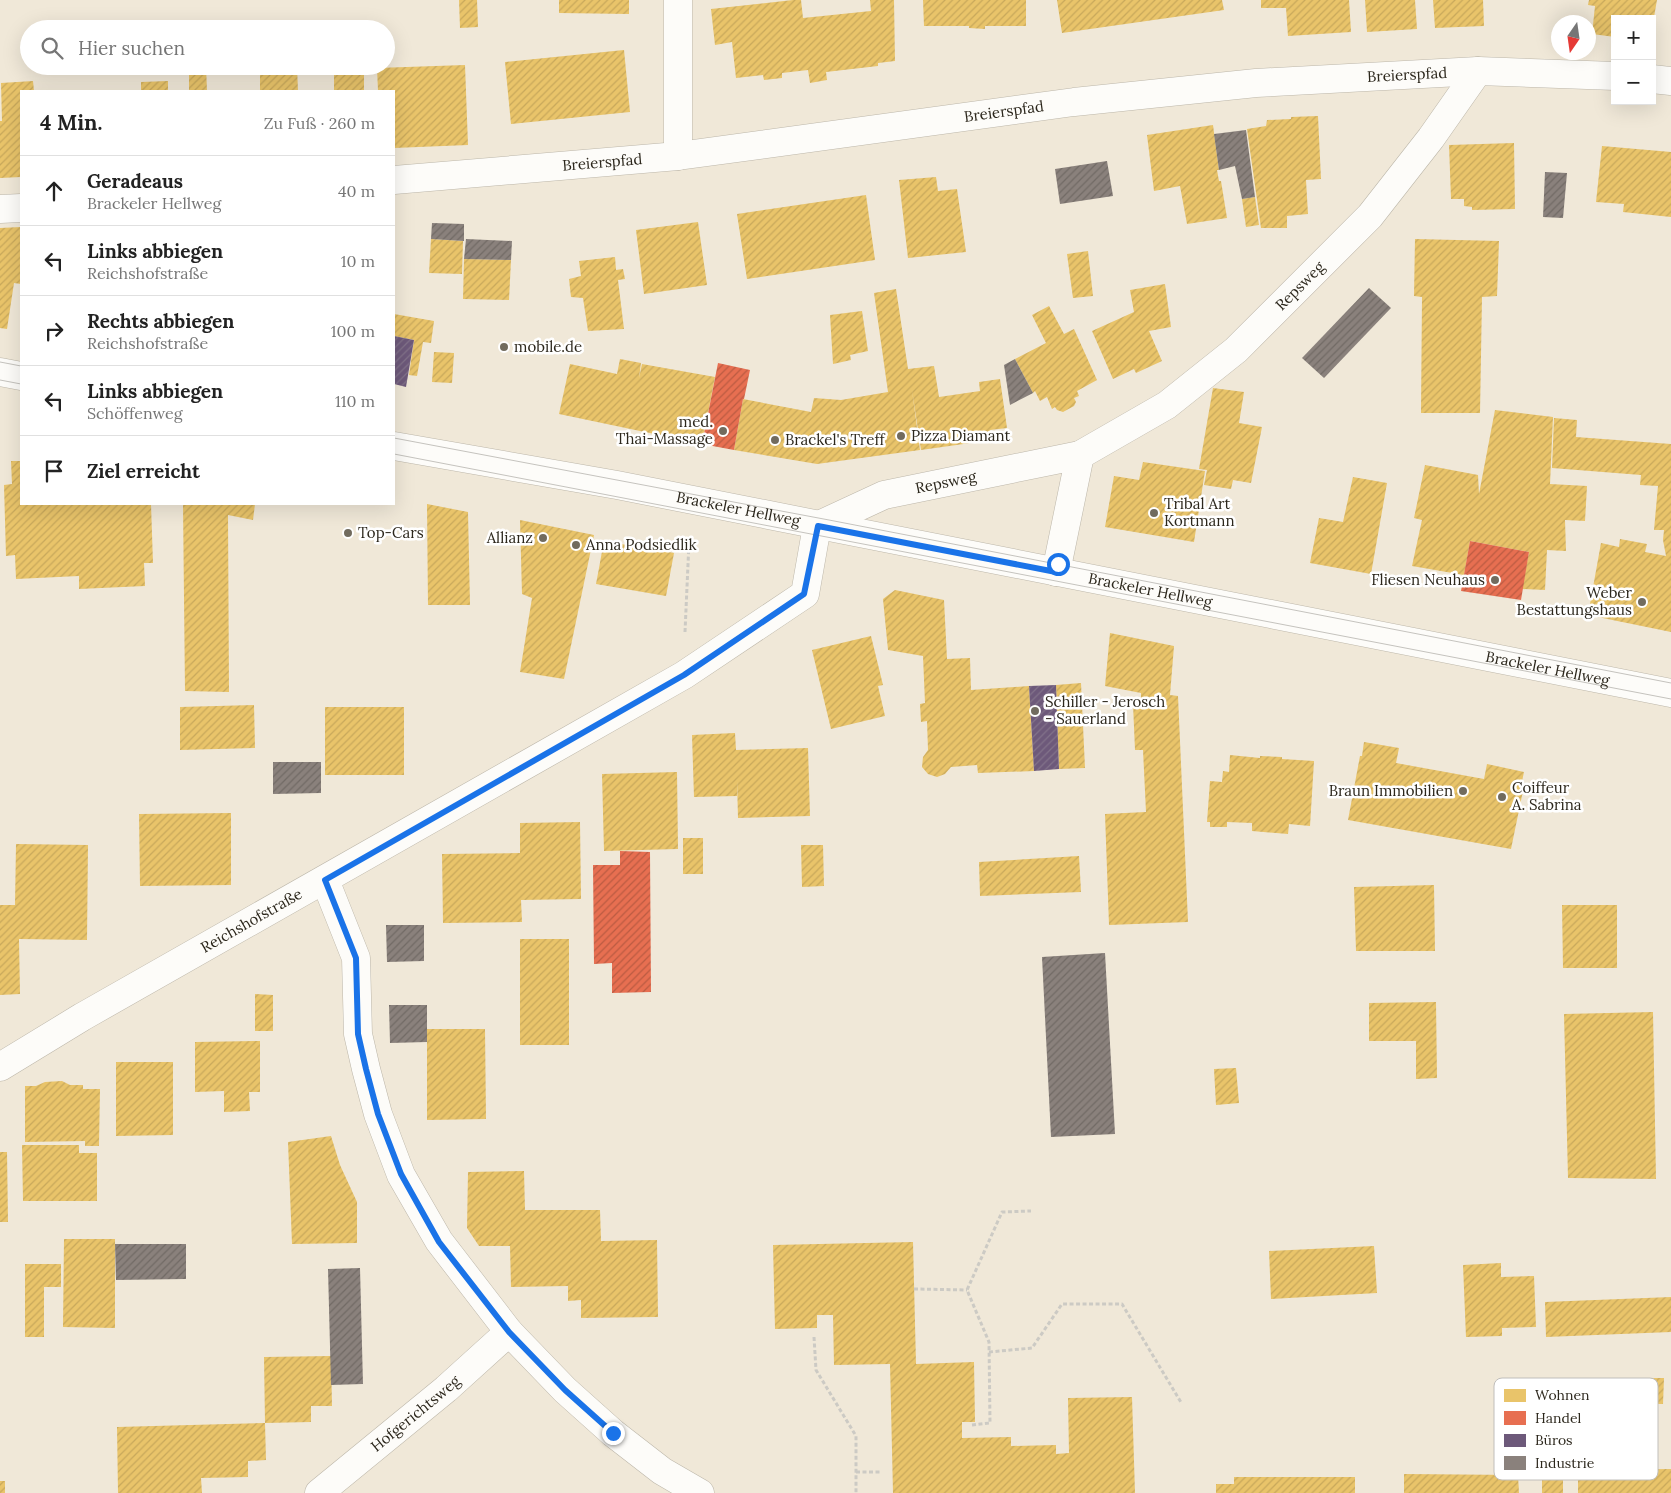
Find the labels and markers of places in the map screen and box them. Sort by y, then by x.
place label: mobile.de [514,337,582,356]
marker: mobile.de [498,341,510,353]
place label: med. Thai-Massage [616,412,713,448]
marker: med. Thai-Massage [717,425,729,437]
place label: Pizza Diamant [911,426,1010,445]
place label: Brackel's Treff [785,430,886,449]
marker: Pizza Diamant [895,430,907,442]
marker: Brackel's Treff [769,434,781,446]
place label: Tribal Art Kortmann [1164,494,1235,530]
marker: Tribal Art Kortmann [1148,507,1160,519]
place label: Top-Cars [358,523,424,542]
marker: Top-Cars [342,527,354,539]
place label: Allianz [486,528,533,547]
marker: Allianz [537,532,549,544]
place label: Anna Podsiedlik [585,535,697,554]
marker: Anna Podsiedlik [570,539,582,551]
place label: Fliesen Neuhaus [1371,570,1485,589]
marker: Fliesen Neuhaus [1489,574,1501,586]
place label: Weber Bestattungshaus [1517,583,1633,619]
marker: Weber Bestattungshaus [1636,596,1648,608]
place label: Schiller - Jerosch - Sauerland [1045,692,1165,728]
marker: Schiller - Jerosch - Sauerland [1029,705,1041,717]
place label: Coiffeur A. Sabrina [1511,778,1582,814]
place label: Braun Immobilien [1329,781,1453,800]
marker: Braun Immobilien [1457,785,1469,797]
marker: Coiffeur A. Sabrina [1496,791,1508,803]

